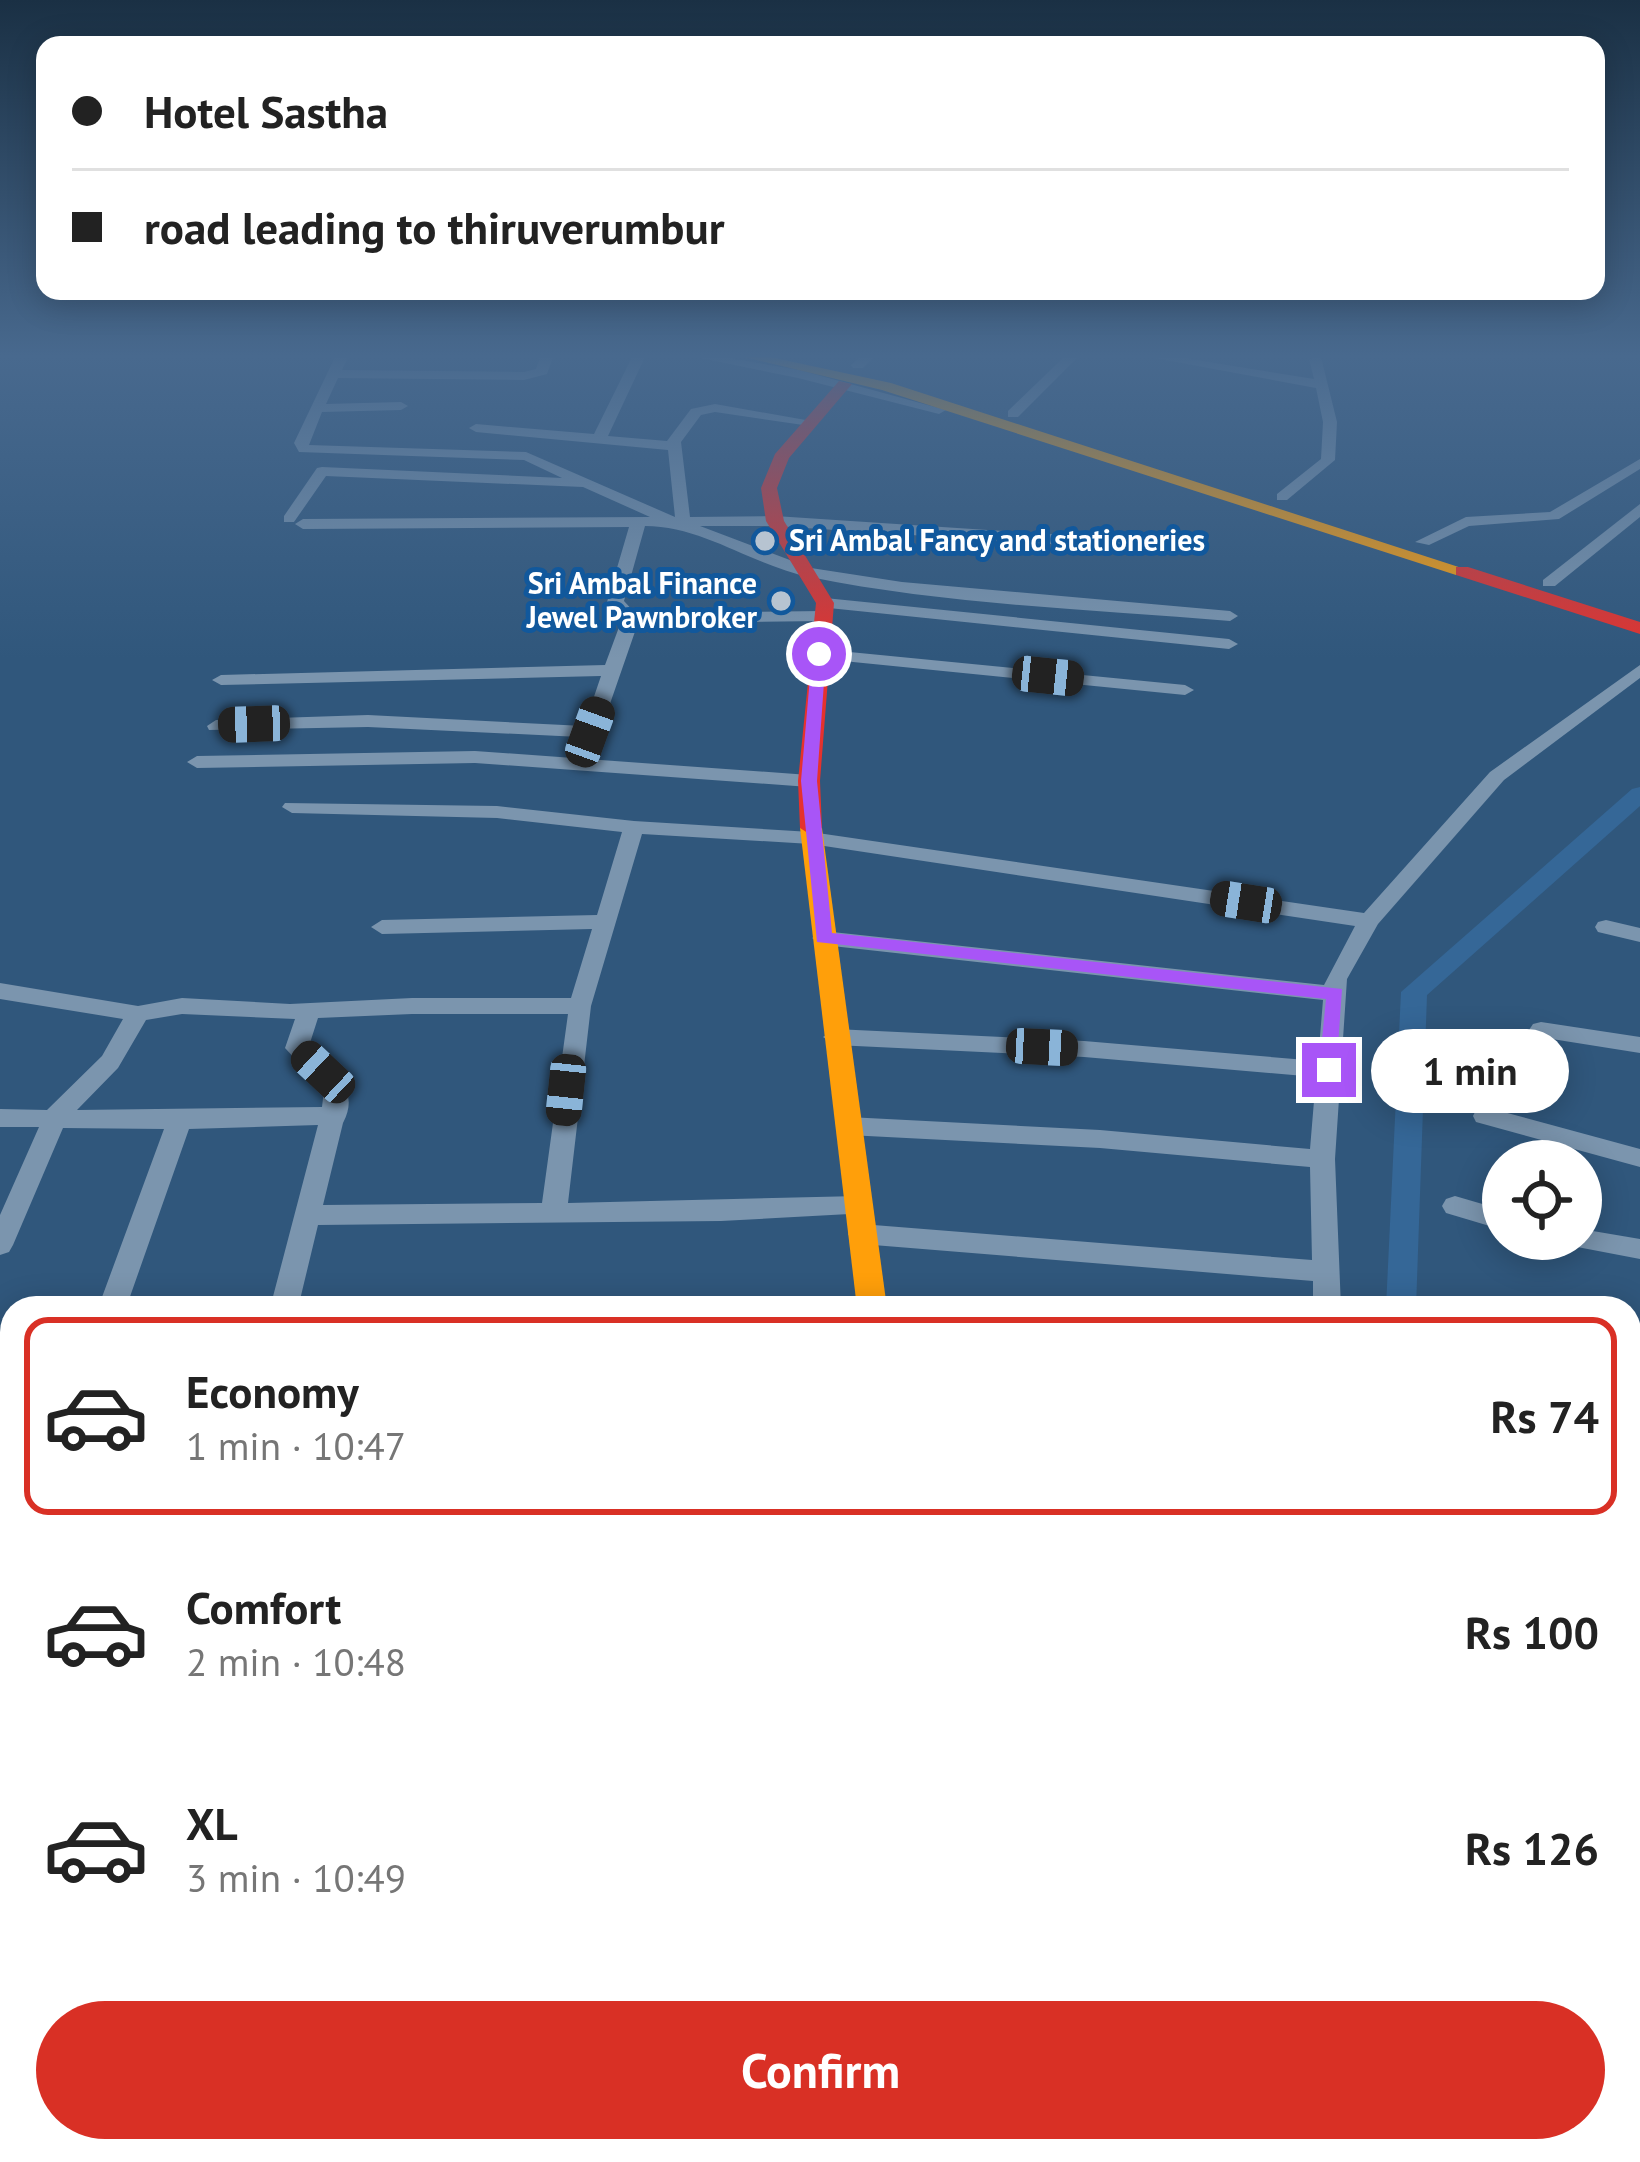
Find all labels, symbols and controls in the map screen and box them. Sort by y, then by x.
text: Hotel Sastha [144,82,388,140]
text: road leading to thiruverumbur [144,198,724,256]
place label: Sri Ambal Fancy and stationeries [789,520,1205,559]
marker: Sri Ambal Fancy and stationeries [752,528,778,554]
place label: Sri Ambal Finance Jewel Pawnbroker [526,563,757,636]
marker: Sri Ambal Finance Jewel Pawnbroker [768,588,794,614]
route start [792,627,846,681]
car [1010,654,1086,698]
car [561,692,619,772]
car [217,705,291,743]
car [1208,879,1284,925]
car [1005,1027,1079,1067]
callout: 1 min [1371,1028,1569,1112]
car [284,1034,362,1110]
route end [1302,1043,1356,1097]
text: 1 min [1422,1045,1518,1096]
car [544,1052,588,1128]
map controls [1482,1140,1602,1260]
button: locate [1482,1140,1602,1260]
icon: car [42,1362,150,1470]
text: Economy [186,1362,359,1420]
text: Rs 74 [1491,1387,1599,1445]
text: 1 min · 10:47 [186,1420,406,1471]
icon: car [42,1578,150,1686]
text: Comfort [186,1578,341,1636]
text: Rs 100 [1465,1603,1599,1661]
text: 2 min · 10:48 [186,1636,406,1687]
icon: car [42,1794,150,1902]
text: XL [186,1794,238,1852]
text: Rs 126 [1465,1819,1599,1877]
text: 3 min · 10:49 [186,1852,406,1903]
button: Confirm [36,2001,1605,2139]

